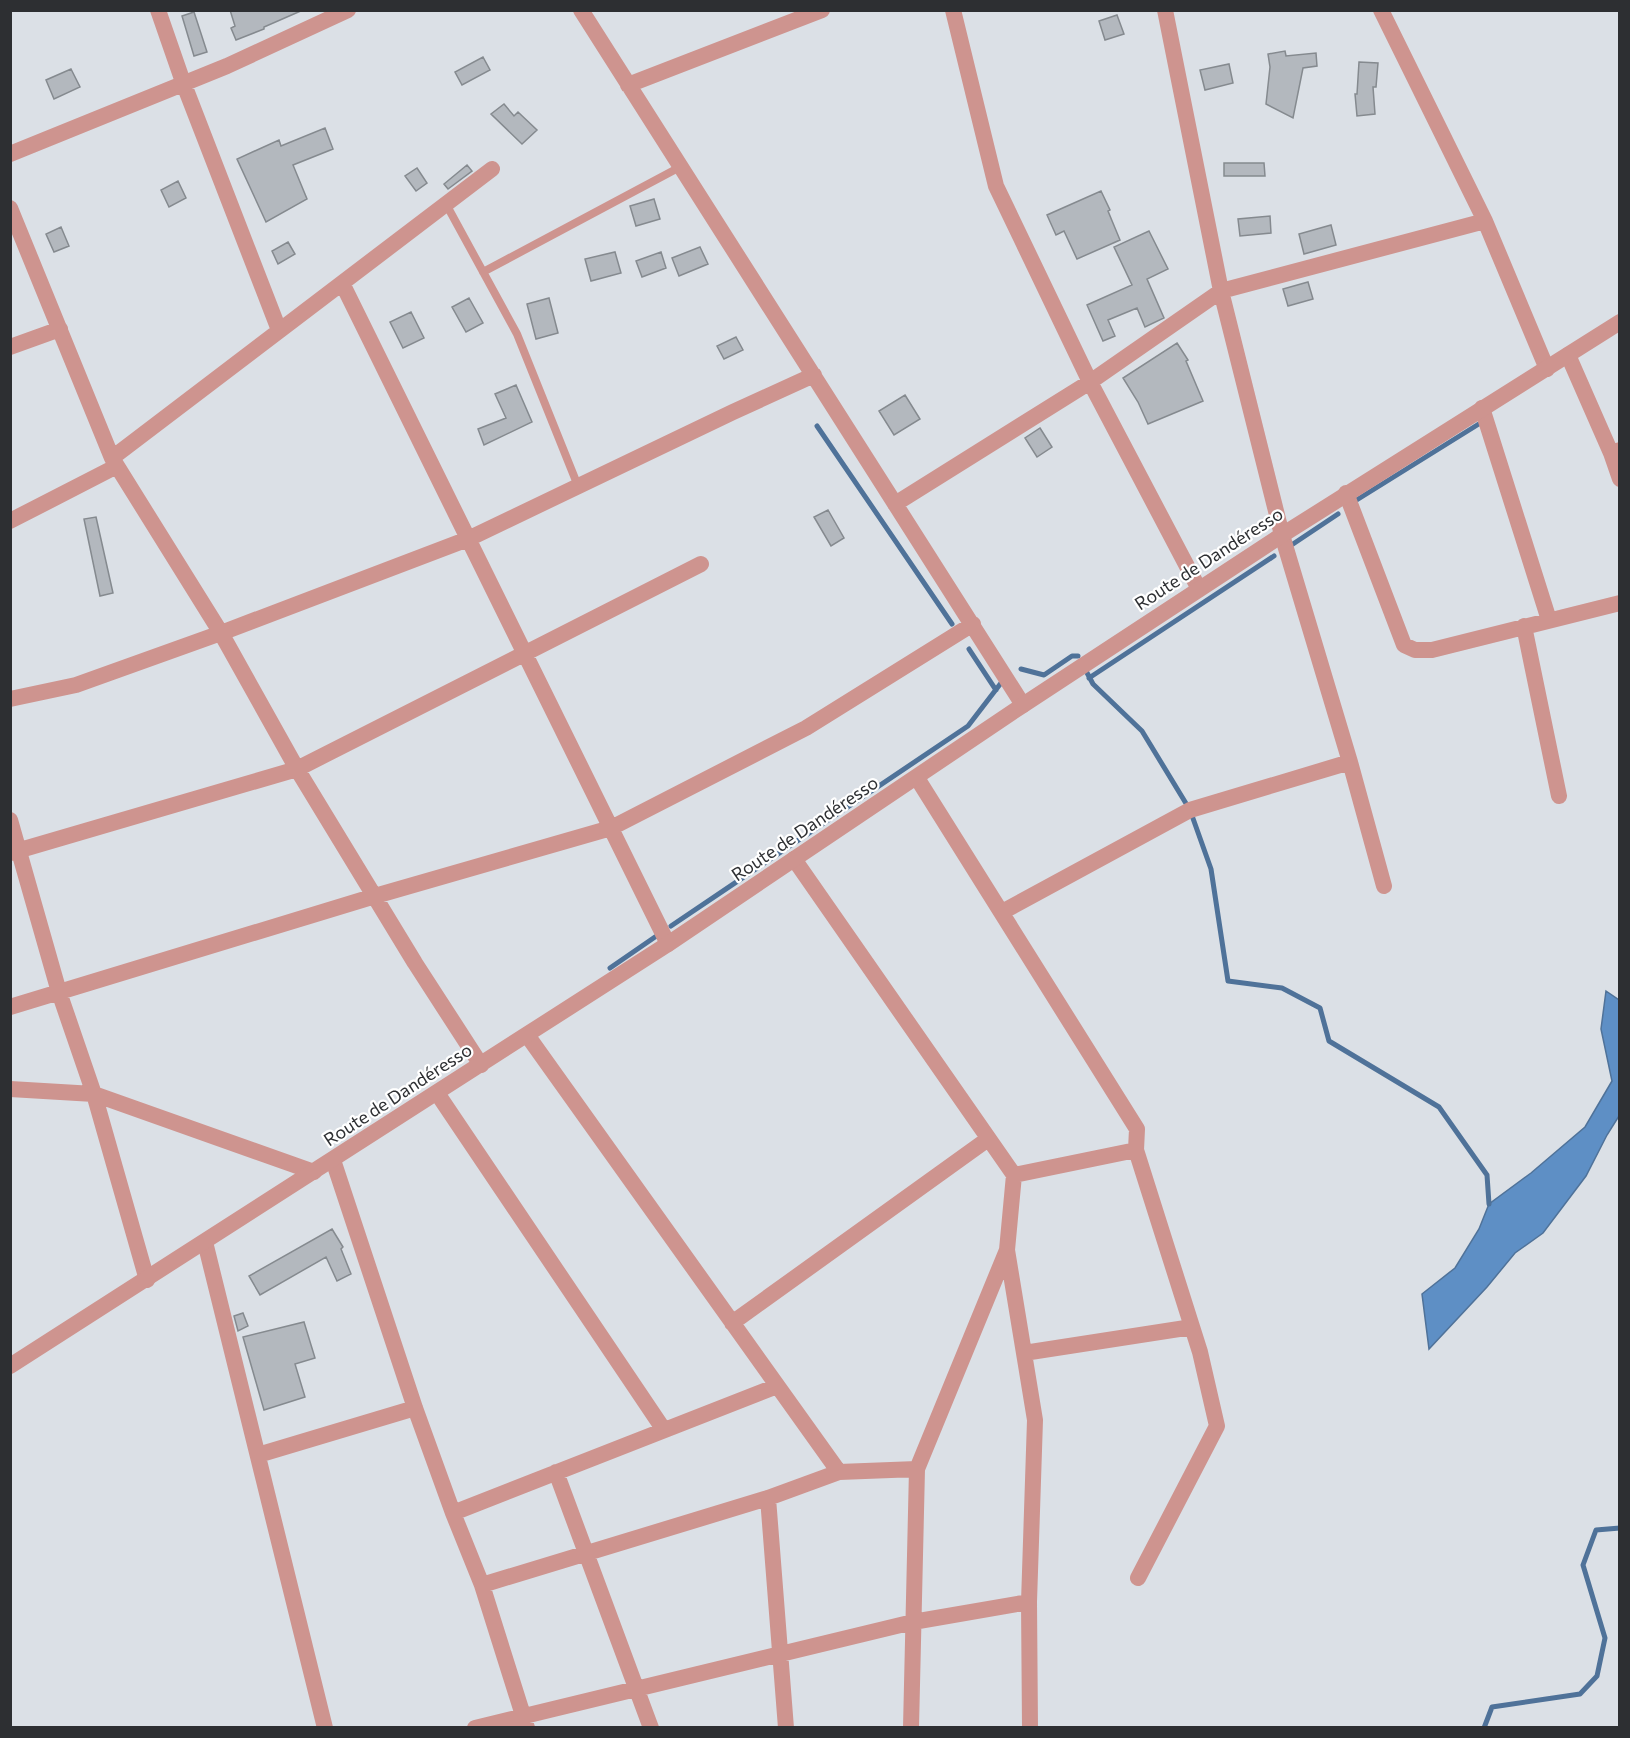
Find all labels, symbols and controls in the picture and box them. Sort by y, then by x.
street label: Route de Dandéresso [1130,502,1287,614]
street label: Route de Dandéresso [727,771,882,885]
street label: Route de Dandéresso [319,1038,476,1150]

